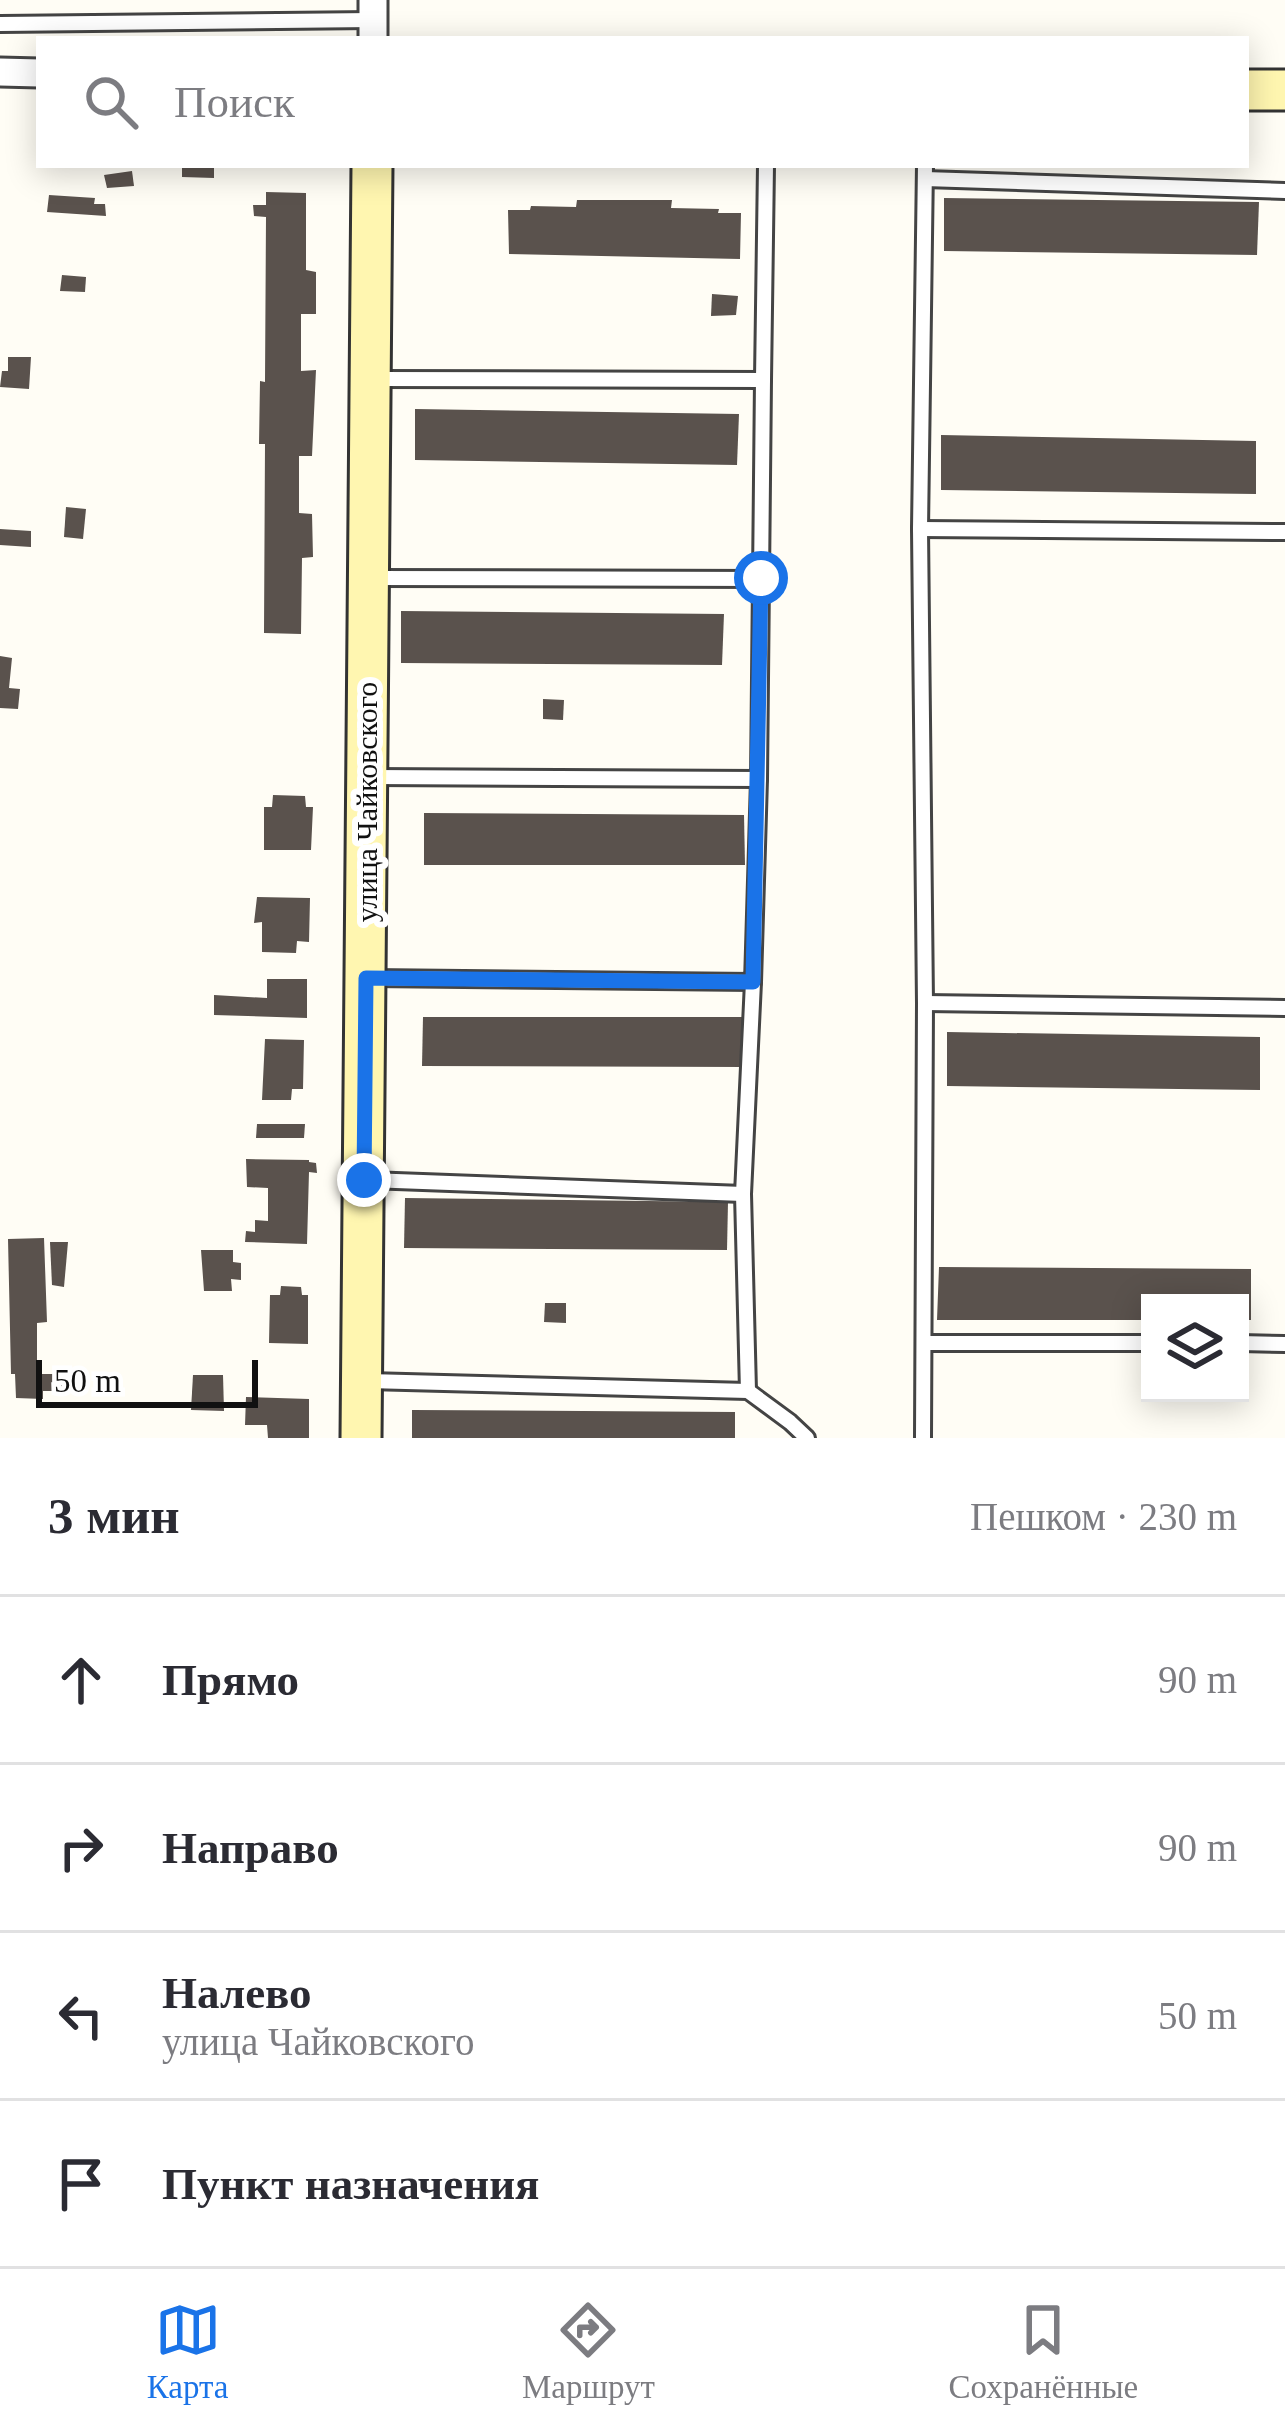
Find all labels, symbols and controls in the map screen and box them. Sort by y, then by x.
search box [36,36,1249,168]
icon: search [78,69,144,135]
text: Поиск [174,77,295,127]
route start [734,551,788,605]
street label: улица Чайковского [350,682,383,922]
route end [337,1153,391,1207]
map controls [1141,1294,1249,1402]
button: layers [1141,1294,1249,1402]
scale bar [36,1354,258,1407]
text: 50 m [54,1363,121,1399]
text: 3 мин [48,1488,180,1544]
text: Пешком · 230 m [970,1495,1237,1538]
icon: ahead [48,1647,114,1713]
text: Прямо [162,1655,299,1705]
text: 90 m [1158,1658,1237,1701]
icon: right [48,1815,114,1881]
text: Направо [162,1823,339,1873]
text: 90 m [1158,1826,1237,1869]
text: Налево [162,1968,312,2018]
icon: left [48,1983,114,2049]
text: 50 m [1158,1994,1237,2037]
text: улица Чайковского [162,2020,475,2063]
icon: arrive [48,2151,114,2217]
text: Пункт назначения [162,2159,539,2209]
tab: Карта [147,2297,229,2406]
tab: Маршрут [522,2297,655,2406]
tab: Сохранённые [948,2297,1138,2406]

